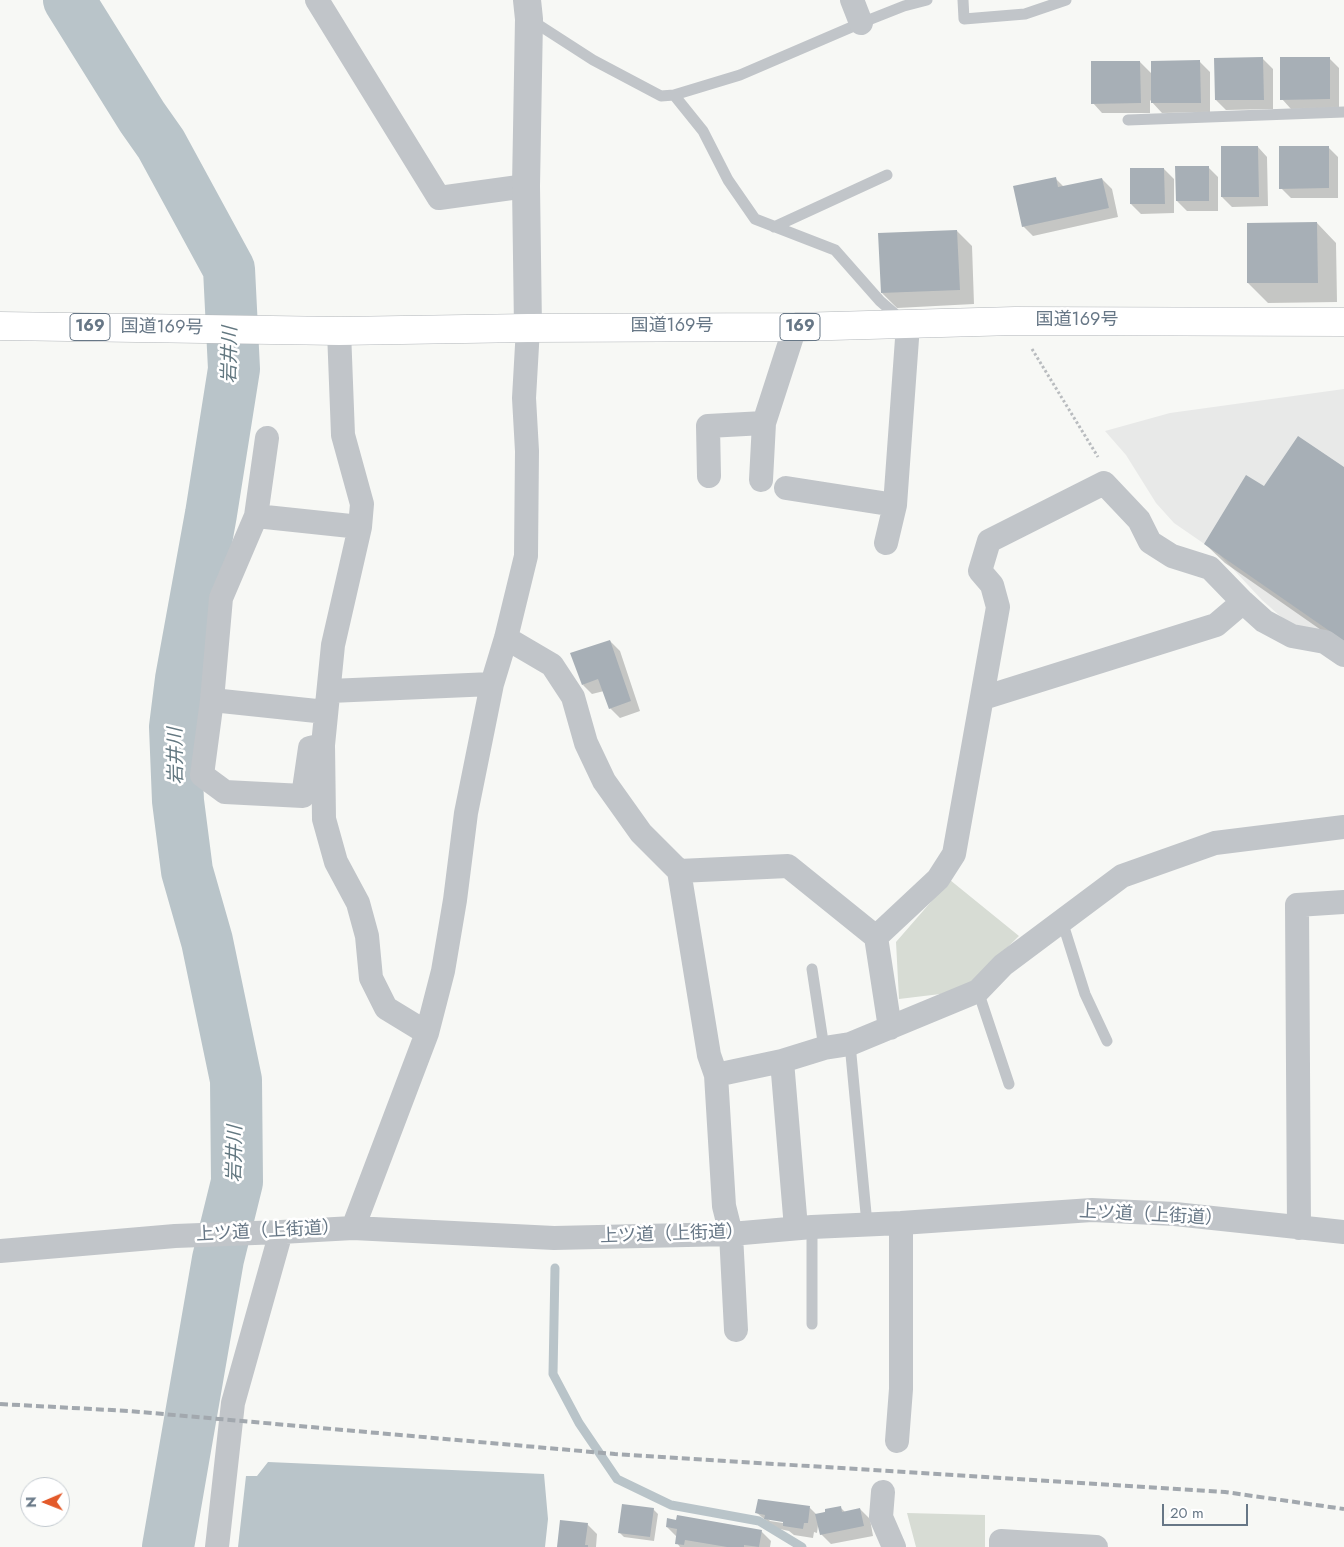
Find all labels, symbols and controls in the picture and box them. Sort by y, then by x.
street label: 国道169号 [1036,310,1118,332]
road number: 169 [70,314,110,341]
road number: 169 [780,314,820,341]
street label: 国道169号 [120,316,204,340]
street label: 国道169号 [631,316,713,338]
water label: 岩井川 [219,326,243,384]
water label: 岩井川 [165,727,189,785]
water label: 岩井川 [224,1125,248,1183]
street label: 上ツ道（上街道） [1079,1201,1223,1231]
street label: 上ツ道（上街道） [196,1217,340,1247]
street label: 上ツ道（上街道） [600,1222,744,1248]
north arrow [20,1477,70,1527]
scale bar [1164,1494,1250,1526]
text: N [21,1497,41,1508]
text: 20 m [1170,1502,1204,1524]

